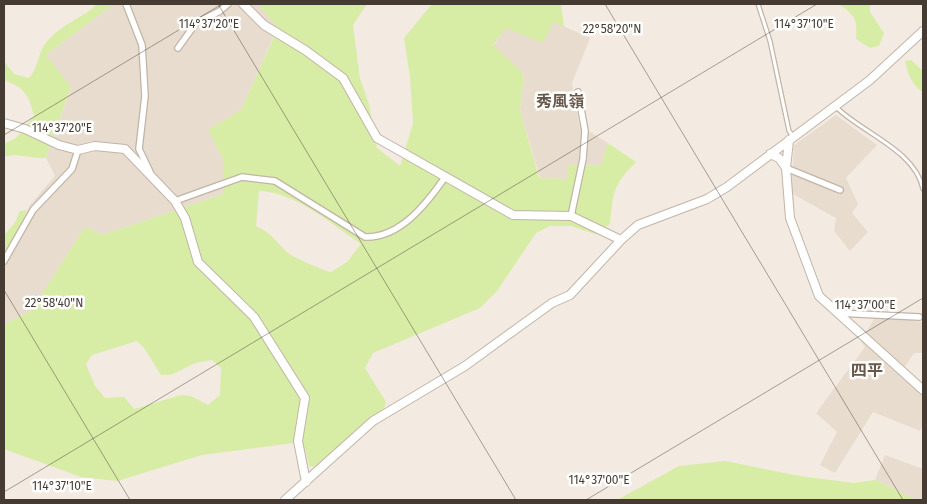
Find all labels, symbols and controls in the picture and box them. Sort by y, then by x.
text: 114°37'20"E [179,17,239,31]
text: 114°37'10"E [774,17,834,31]
text: 22°58'20"N [583,22,641,36]
district label: 秀風嶺 [536,92,584,111]
text: 114°37'20"E [32,121,92,135]
text: 22°58'40"N [25,296,83,310]
text: 114°37'00"E [834,298,896,312]
district label: 四平 [851,361,883,380]
text: 114°37'00"E [568,473,630,487]
text: 114°37'10"E [32,479,92,493]

